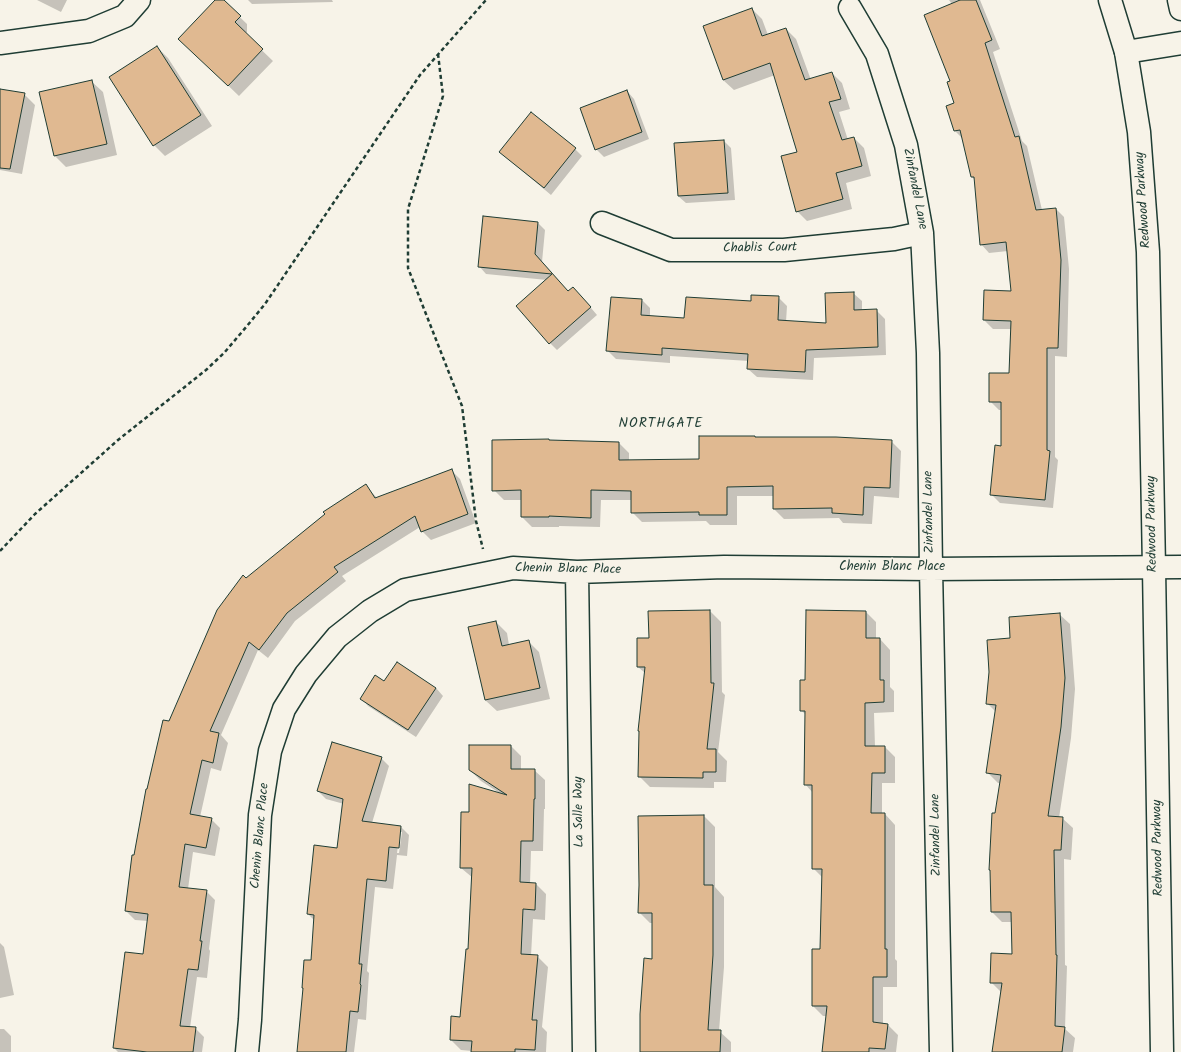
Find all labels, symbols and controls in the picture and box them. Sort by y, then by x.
street label: Zinfandel Lane [898,147,930,231]
street label: Redwood Parkway [1133,151,1155,249]
street label: Chablis Court [723,241,797,257]
district label: NORTHGATE [619,417,703,433]
street label: Zinfandel Lane [921,471,939,553]
street label: Redwood Parkway [1144,476,1162,572]
street label: Chenin Blanc Place [839,560,945,576]
street label: Chenin Blanc Place [515,561,621,579]
street label: La Salle Way [572,776,588,848]
street label: Chenin Blanc Place [249,782,273,890]
street label: Zinfandel Lane [928,794,946,876]
street label: Redwood Parkway [1150,800,1168,896]

